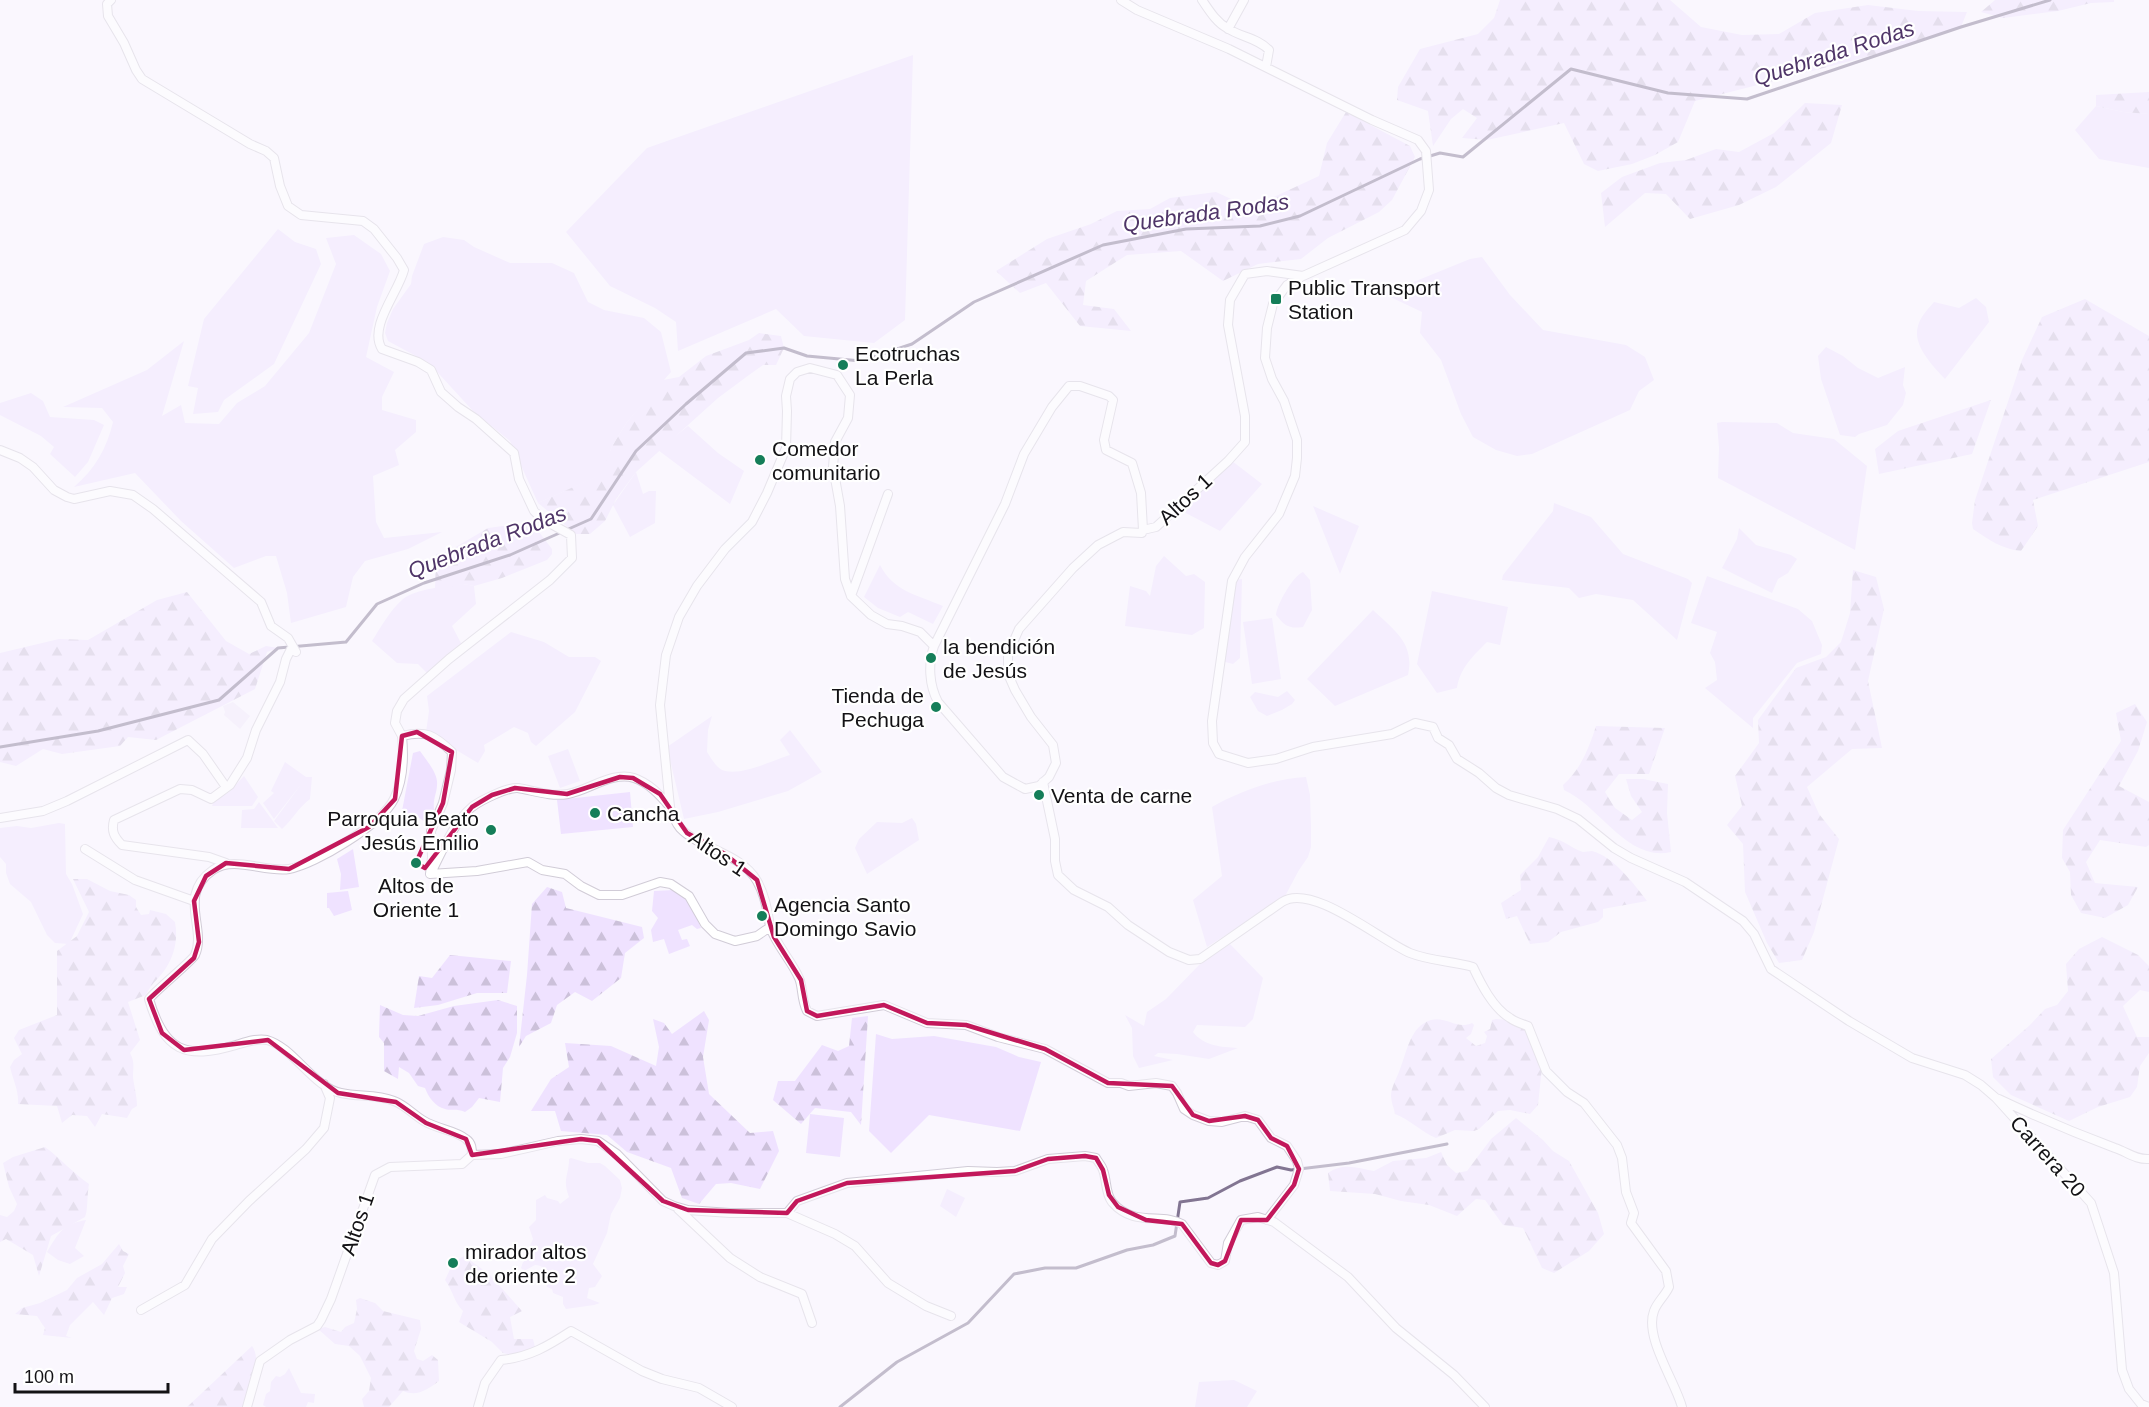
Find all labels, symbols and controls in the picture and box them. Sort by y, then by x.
water label: Quebrada Rodas [1750,15,1918,91]
water label: Quebrada Rodas [1121,189,1291,237]
place label: Public Transport Station [1288,276,1440,323]
marker: Public Transport Station [1269,292,1283,306]
place label: Ecotruchas La Perla [855,342,960,389]
marker: Ecotruchas La Perla [836,358,850,372]
place label: Comedor comunitario [772,437,881,484]
marker: Comedor comunitario [753,453,767,467]
street label: Altos 1 [1154,469,1216,529]
water label: Quebrada Rodas [404,500,570,584]
place label: la bendición de Jesús [943,635,1055,682]
marker: la bendición de Jesús [924,651,938,665]
place label: Tienda de Pechuga [831,684,924,731]
marker: Tienda de Pechuga [929,700,943,714]
place label: Venta de carne [1051,784,1192,807]
marker: Venta de carne [1032,788,1046,802]
place label: Cancha [607,802,680,825]
marker: Cancha [588,806,602,820]
place label: Parroquia Beato Jesús Emilio [327,807,479,854]
marker: Parroquia Beato Jesús Emilio [484,823,498,837]
street label: Altos 1 [685,826,751,880]
marker: Altos de Oriente 1 [409,856,423,870]
place label: Altos de Oriente 1 [373,874,459,921]
place label: Agencia Santo Domingo Savio [774,893,916,940]
marker: Agencia Santo Domingo Savio [755,909,769,923]
street label: Carrera 20 [2006,1111,2090,1201]
street label: Altos 1 [336,1190,378,1258]
place label: mirador altos de oriente 2 [465,1240,586,1287]
marker: mirador altos de oriente 2 [446,1256,460,1270]
scale bar [15,1356,168,1394]
text: 100 m [24,1367,74,1387]

